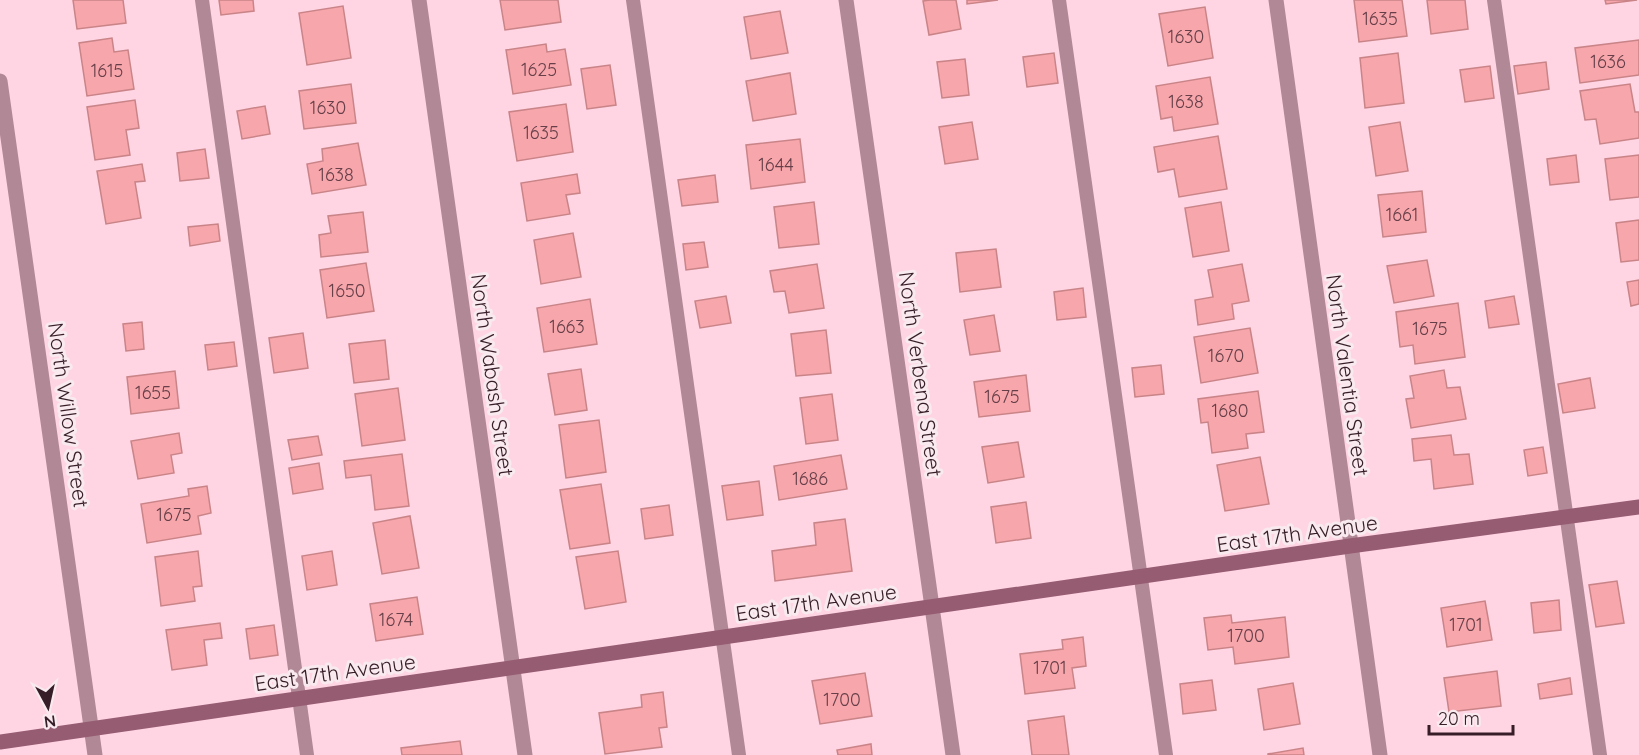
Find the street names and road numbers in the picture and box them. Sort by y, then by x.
street label: North Verbena Street [894,270,948,478]
street label: North Wabash Street [466,272,520,478]
street label: North Valentia Street [1321,273,1375,477]
street label: North Willow Street [43,321,95,509]
street label: East 17th Avenue [1215,509,1379,557]
street label: East 17th Avenue [734,578,898,626]
street label: East 17th Avenue [253,648,417,696]

